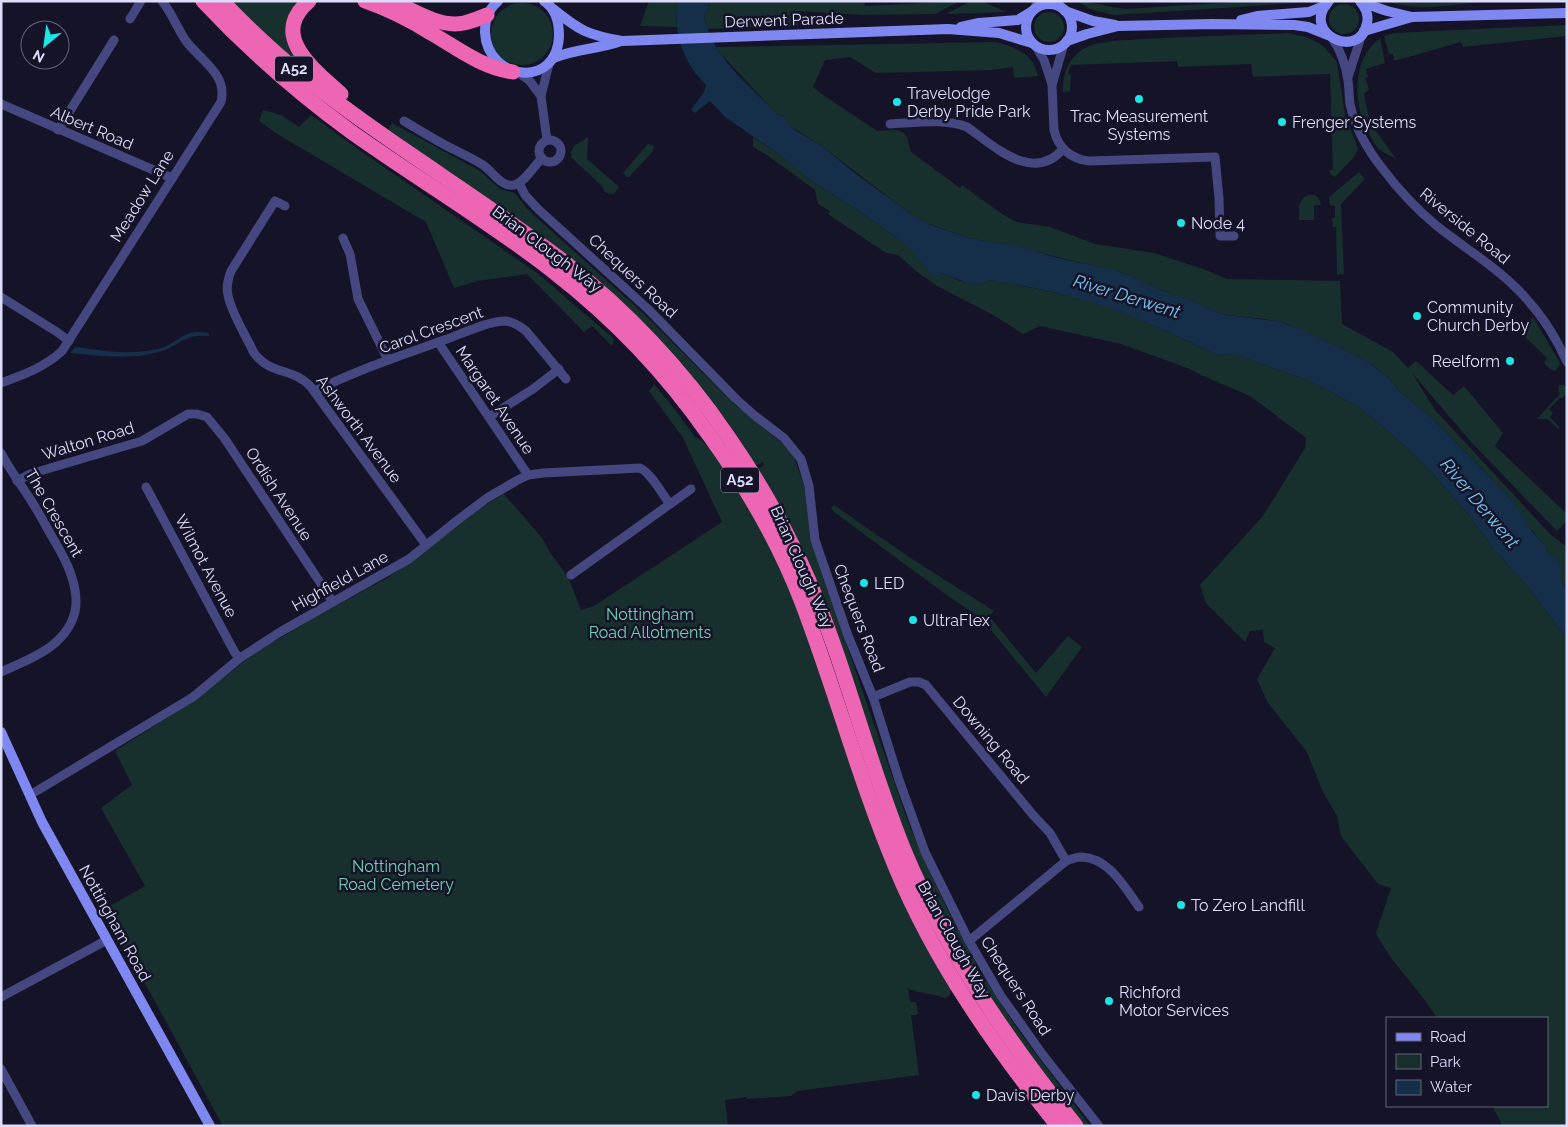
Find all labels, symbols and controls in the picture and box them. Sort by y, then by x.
street label: Derwent Parade [724,8,844,32]
north arrow [20,20,70,70]
text: N [30,47,47,66]
road number: A52 [275,56,313,82]
place label: Travelodge Derby Pride Park [907,84,1031,121]
marker: Trac Measurement Systems [1133,93,1145,105]
marker: Travelodge Derby Pride Park [891,96,903,108]
street label: Albert Road [48,102,136,154]
place label: Trac Measurement Systems [1070,107,1209,144]
place label: Frenger Systems [1292,113,1416,132]
marker: Frenger Systems [1276,116,1288,128]
street label: Meadow Lane [106,147,178,245]
street label: Riverside Road [1416,184,1514,268]
street label: Brian Clough Way [489,202,606,297]
place label: Node 4 [1191,214,1245,233]
marker: Node 4 [1175,217,1187,229]
street label: Chequers Road [585,230,681,322]
water label: River Derwent [1071,270,1183,322]
place label: Community Church Derby [1427,298,1529,335]
street label: Carol Crescent [377,302,486,358]
marker: Community Church Derby [1411,310,1423,322]
street label: Margaret Avenue [452,342,538,458]
place label: Reelform [1432,352,1500,371]
marker: Reelform [1504,355,1516,367]
street label: Ashworth Avenue [312,371,406,487]
street label: Walton Road [40,418,136,464]
street label: Ordish Avenue [242,444,316,544]
water label: River Derwent [1436,454,1524,552]
street label: The Crescent [21,466,87,561]
road number: A52 [721,468,759,492]
street label: Brian Clough Way [766,503,838,631]
street label: Wilmot Avenue [171,511,241,621]
street label: Highfield Lane [289,547,391,615]
street label: Chequers Road [830,561,888,675]
place label: LED [874,574,905,593]
marker: LED [858,577,870,589]
park label: Nottingham Road Allotments [589,605,712,642]
place label: UltraFlex [923,611,990,630]
marker: UltraFlex [907,614,919,626]
street label: Downing Road [949,692,1033,788]
park label: Nottingham Road Cemetery [338,857,454,894]
street label: Nottingham Road [75,861,155,985]
street label: Brian Clough Way [914,878,994,1003]
place label: To Zero Landfill [1191,896,1305,915]
marker: To Zero Landfill [1175,899,1187,911]
street label: Chequers Road [977,933,1055,1039]
place label: Richford Motor Services [1119,983,1229,1020]
marker: Richford Motor Services [1103,995,1115,1007]
legend [1386,1017,1548,1107]
text: Road [1430,1028,1466,1046]
text: Park [1430,1053,1461,1071]
text: Water [1430,1078,1473,1096]
place label: Davis Derby [986,1086,1075,1105]
marker: Davis Derby [970,1089,982,1101]

